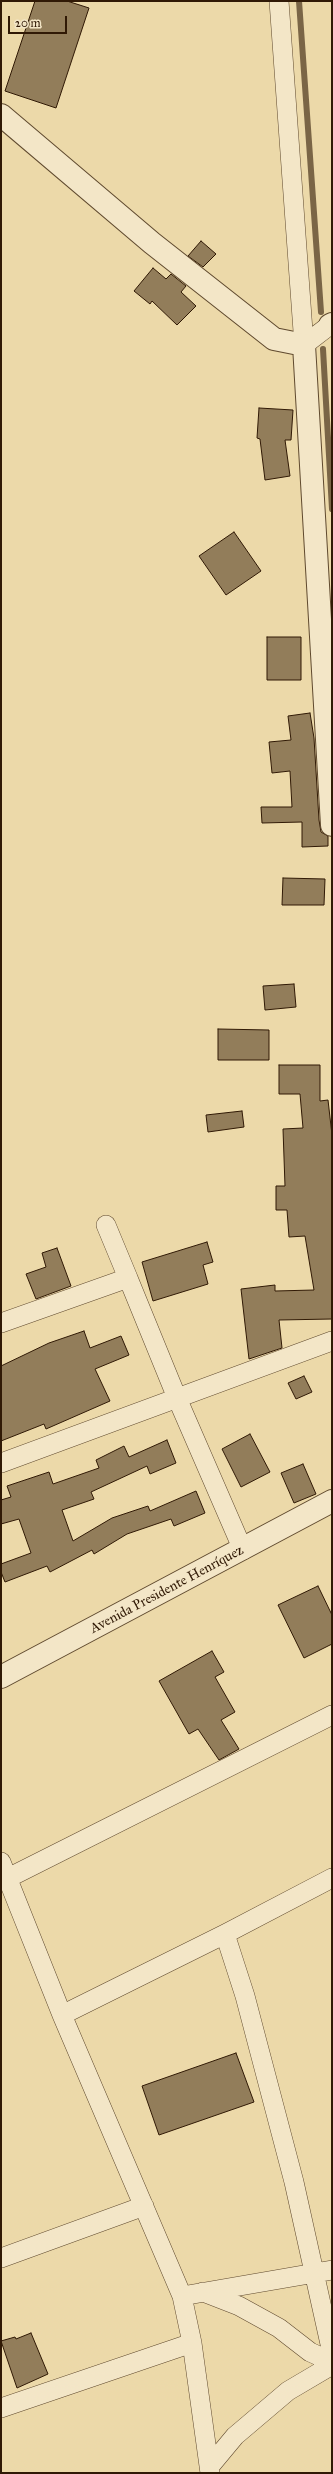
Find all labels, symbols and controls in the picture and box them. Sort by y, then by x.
scale bar [10,8,69,34]
text: 20 m [15,16,41,30]
street label: Avenida Presidente Henríquez [87,1542,247,1638]

